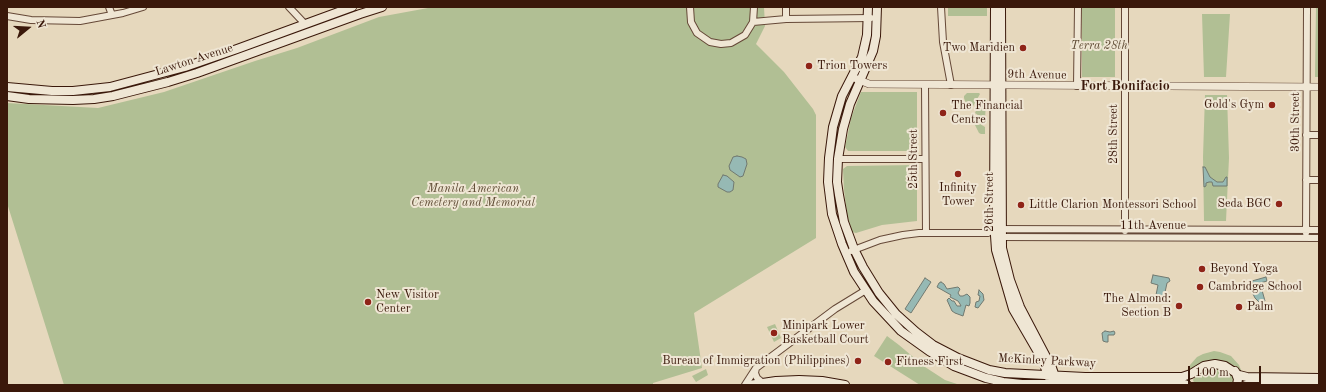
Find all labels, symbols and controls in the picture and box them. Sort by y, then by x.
north arrow [8,8,48,48]
text: N [33,18,46,30]
park label: Terra 28th [1070,39,1128,53]
street label: Lawton Avenue [153,41,235,79]
place label: Two Maridien [943,41,1015,55]
marker: Two Maridien [1018,43,1028,53]
place label: Trion Towers [817,59,887,73]
marker: Trion Towers [804,61,814,71]
street label: 9th Avenue [1007,67,1067,83]
district label: Fort Bonifacio [1080,78,1170,94]
street label: 30th Street [1289,92,1303,152]
place label: Gold's Gym [1204,98,1264,112]
place label: The Financial Centre [951,99,1023,127]
marker: Gold's Gym [1267,100,1277,110]
street label: 28th Street [1107,104,1121,164]
marker: The Financial Centre [938,108,948,118]
street label: 25th Street [907,129,921,189]
marker: Infinity Tower [953,169,963,179]
street label: 26th Street [983,172,997,232]
place label: Infinity Tower [939,181,977,209]
park label: Manila American Cemetery and Memorial [411,182,535,210]
place label: Seda BGC [1218,197,1271,211]
place label: Little Clarion Montessori School [1029,198,1196,212]
marker: Seda BGC [1274,199,1284,209]
marker: Little Clarion Montessori School [1016,200,1026,210]
street label: 11th Avenue [1120,219,1186,233]
place label: Beyond Yoga [1210,262,1278,276]
marker: Beyond Yoga [1197,264,1207,274]
place label: Cambridge School [1208,280,1302,294]
marker: Cambridge School [1195,282,1205,292]
place label: New Visitor Center [376,288,439,316]
place label: The Almond: Section B [1103,292,1171,320]
marker: New Visitor Center [363,297,373,307]
place label: Palm [1247,300,1273,314]
marker: The Almond: Section B [1174,301,1184,311]
marker: Palm [1234,302,1244,312]
place label: Minipark Lower Basketball Court [782,319,869,347]
marker: Minipark Lower Basketball Court [769,328,779,338]
street label: McKinley Parkway [998,351,1096,371]
place label: Bureau of Immigration (Philippines) [662,354,850,368]
place label: Fitness First [896,355,963,369]
marker: Bureau of Immigration (Philippines) [853,356,863,366]
marker: Fitness First [883,357,893,367]
scale bar [1190,358,1263,384]
text: 100 m [1195,367,1229,379]

